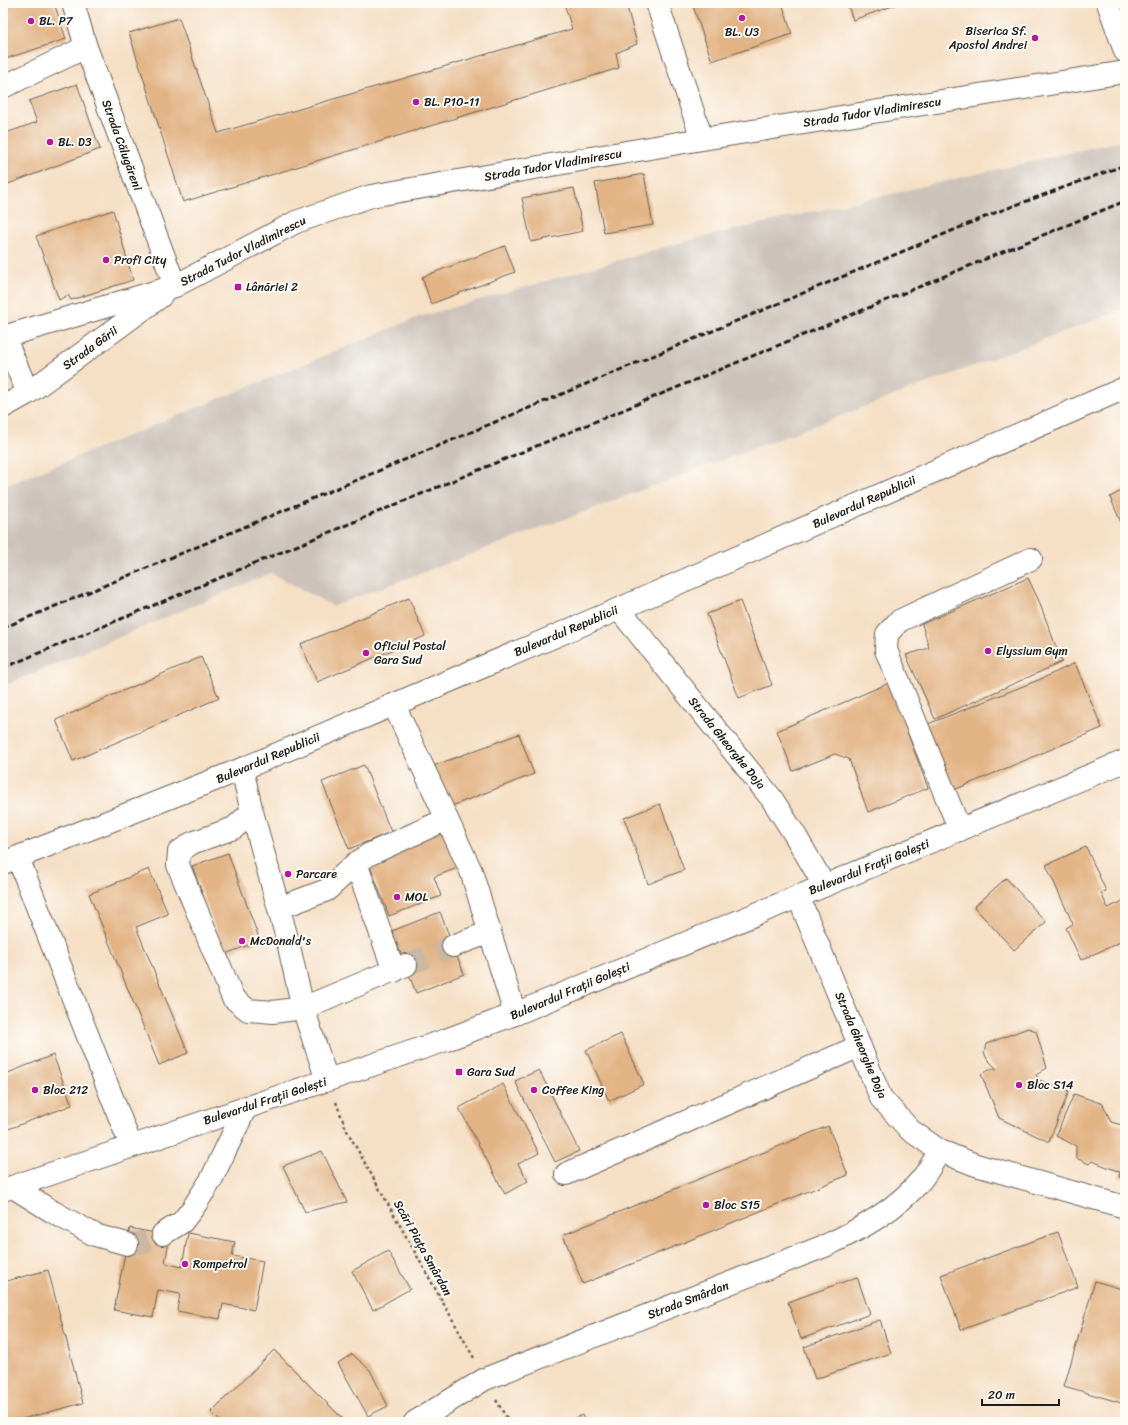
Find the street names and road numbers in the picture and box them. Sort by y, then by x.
street label: Strada Tudor Vladimirescu [801,90,943,134]
street label: Strada Călugăreni [95,96,149,194]
street label: Strada Tudor Vladimirescu [482,142,624,188]
street label: Strada Tudor Vladimirescu [176,209,311,292]
street label: Strada Gării [58,320,123,376]
street label: Bulevardul Republicii [809,469,920,535]
street label: Bulevardul Republicii [510,599,622,663]
street label: Strada Gheorghe Doja [682,692,772,794]
street label: Bulevardul Republicii [212,726,324,790]
street label: Bulevardul Frații Golești [805,832,933,901]
street label: Bulevardul Frații Golești [506,955,634,1026]
street label: Strada Gheorghe Doja [829,988,893,1102]
street label: Bulevardul Frații Golești [200,1070,330,1131]
street label: Scări Piața Smârdan [387,1196,459,1301]
street label: Strada Smârdan [644,1274,732,1326]

